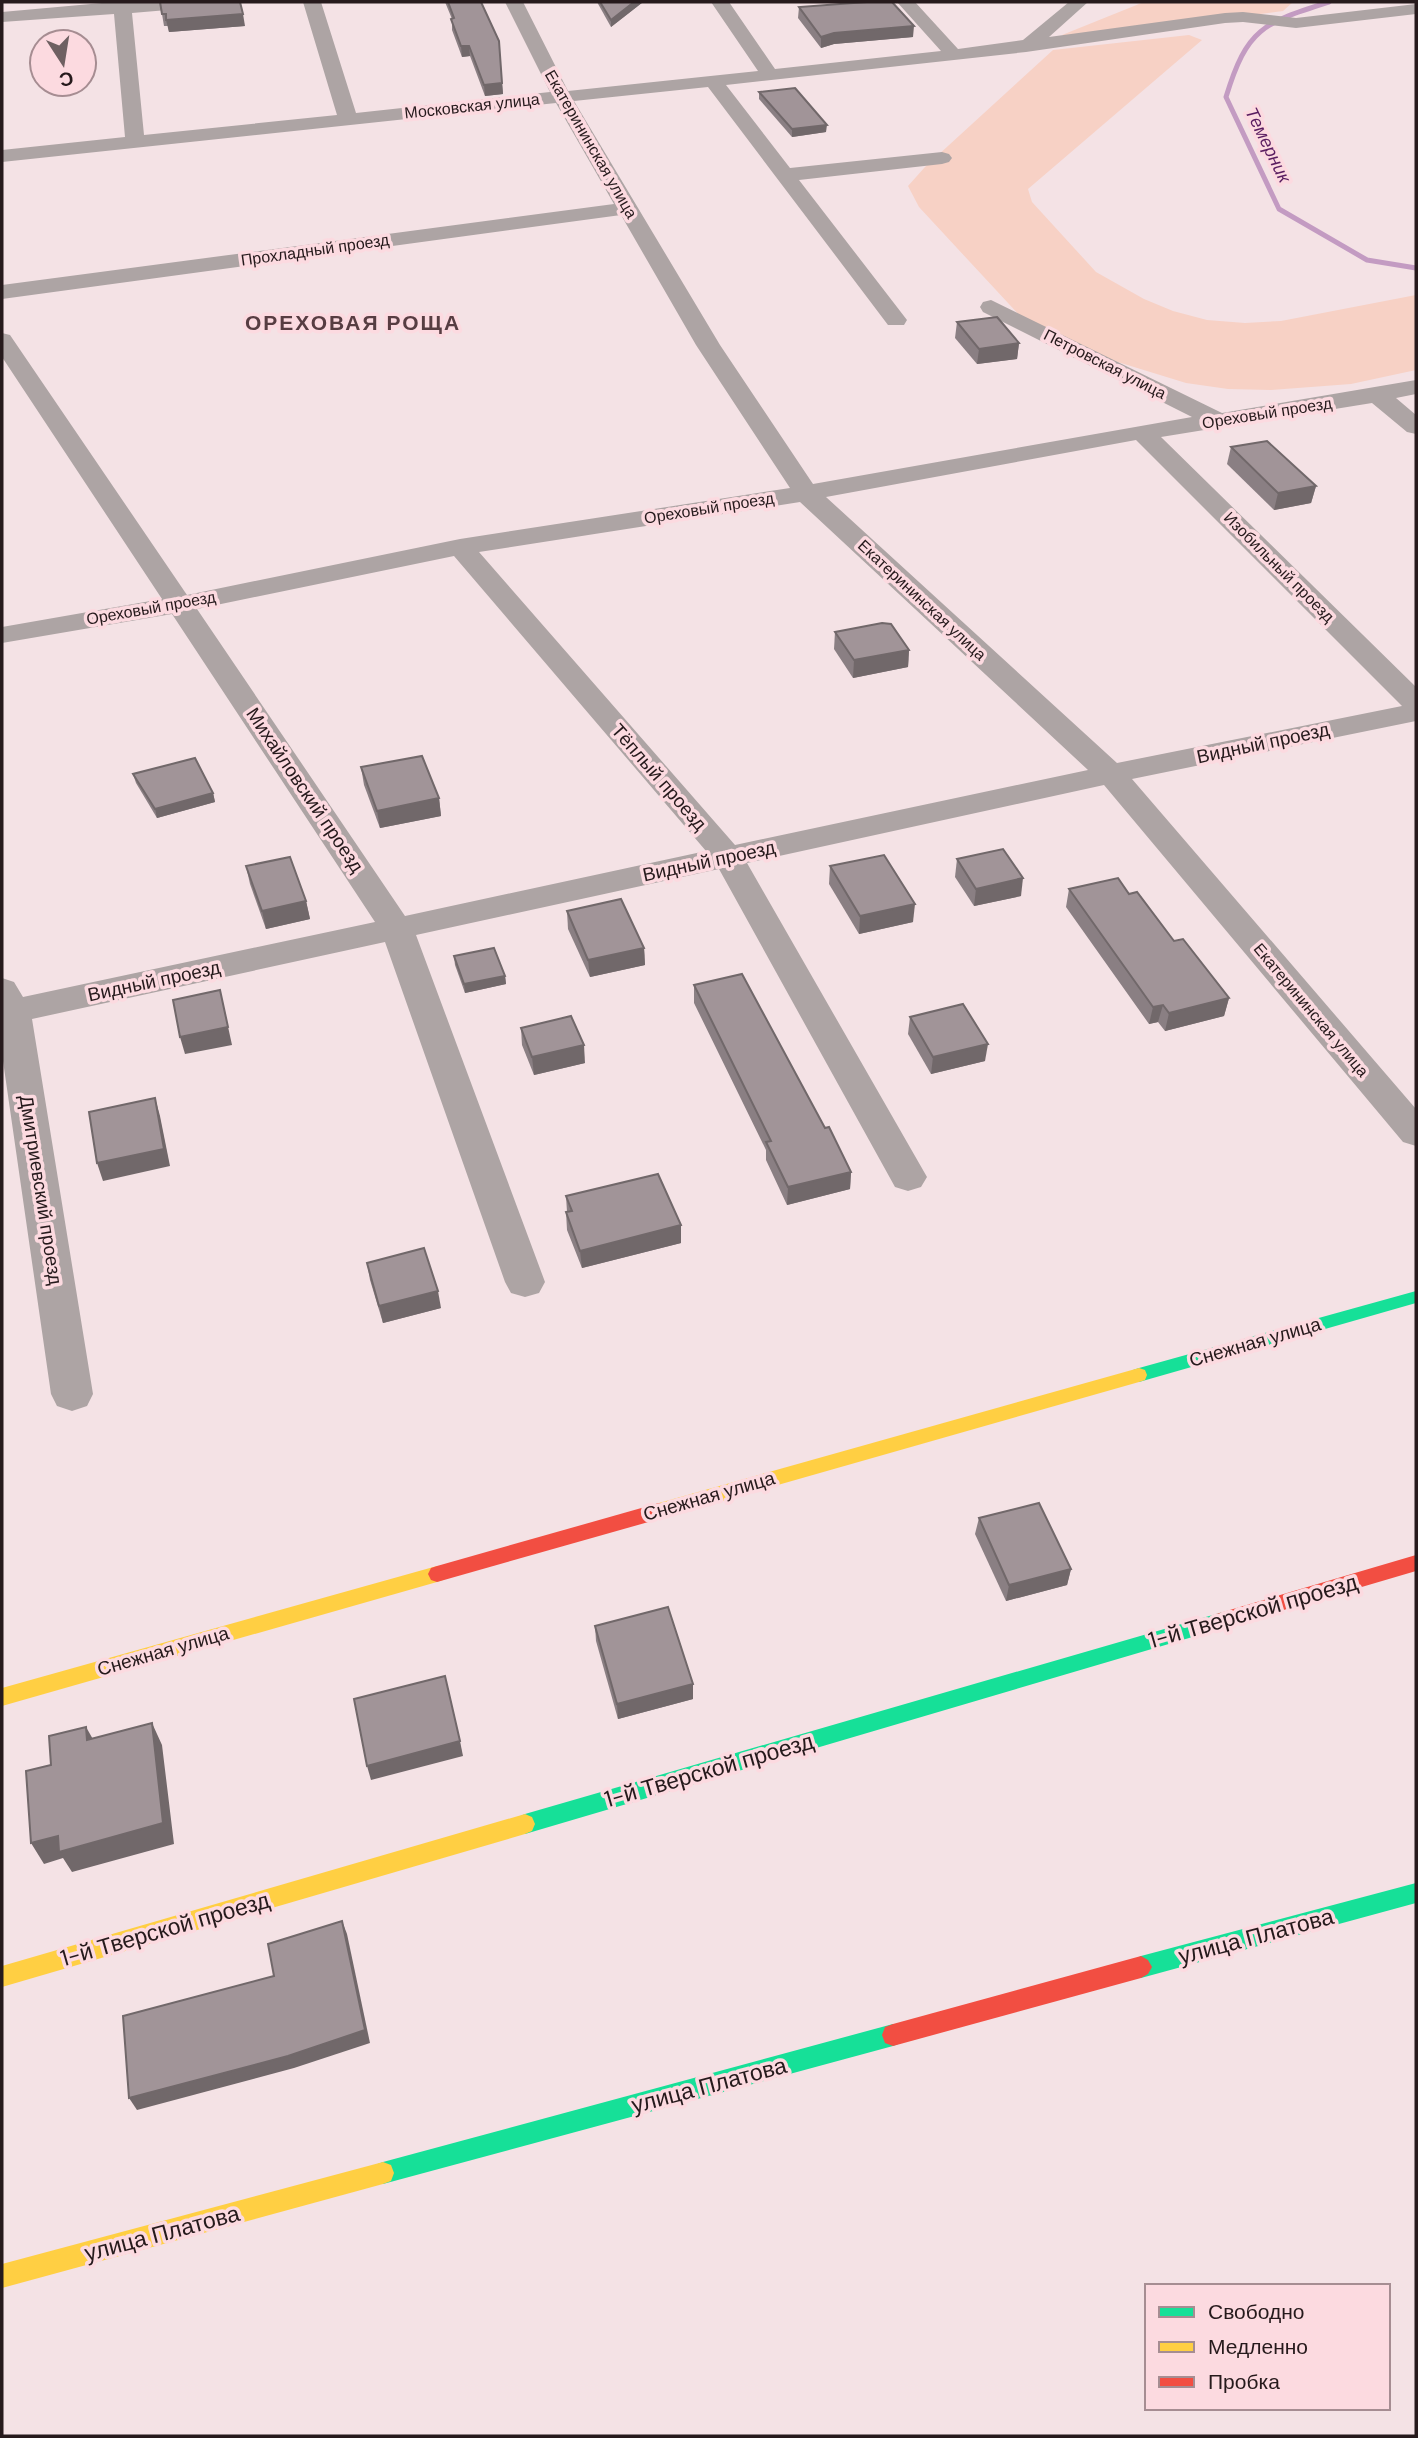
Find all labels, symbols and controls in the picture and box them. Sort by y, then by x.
north arrow [28,28,98,98]
text: С [57,65,76,93]
street label: Екатерининская улица [540,66,642,222]
street label: Московская улица [403,88,541,124]
water label: Темерник [1239,103,1297,188]
street label: Прохладный проезд [239,229,391,271]
district label: ОРЕХОВАЯ РОЩА [245,309,461,337]
street label: Петровская улица [1040,324,1170,404]
street label: Ореховый проезд [1201,392,1334,434]
street label: Ореховый проезд [643,487,776,529]
street label: Изобильный проезд [1219,507,1339,627]
street label: Екатерининская улица [853,535,991,665]
street label: Ореховый проезд [85,586,218,630]
street label: Михайловский проезд [240,703,370,877]
street label: Видный проезд [1194,717,1332,769]
street label: Тёплый проезд [606,718,712,836]
street label: Видный проезд [640,835,778,887]
street label: Екатерининская улица [1249,939,1373,1081]
street label: Видный проезд [85,955,223,1007]
street label: Дмитриевский проезд [14,1093,68,1287]
street label: Снежная улица [1186,1311,1324,1373]
street label: Снежная улица [640,1465,778,1527]
street label: 1-й Тверской проезд [1145,1567,1362,1655]
street label: Снежная улица [94,1620,232,1682]
street label: 1-й Тверской проезд [601,1726,818,1814]
street label: 1-й Тверской проезд [57,1885,274,1973]
street label: улица Платова [1175,1901,1337,1971]
street label: улица Платова [628,2050,790,2120]
street label: улица Платова [81,2198,243,2268]
legend [1145,2284,1390,2410]
text: Свободно [1208,2298,1305,2326]
text: Медленно [1208,2333,1308,2361]
text: Пробка [1208,2368,1280,2396]

